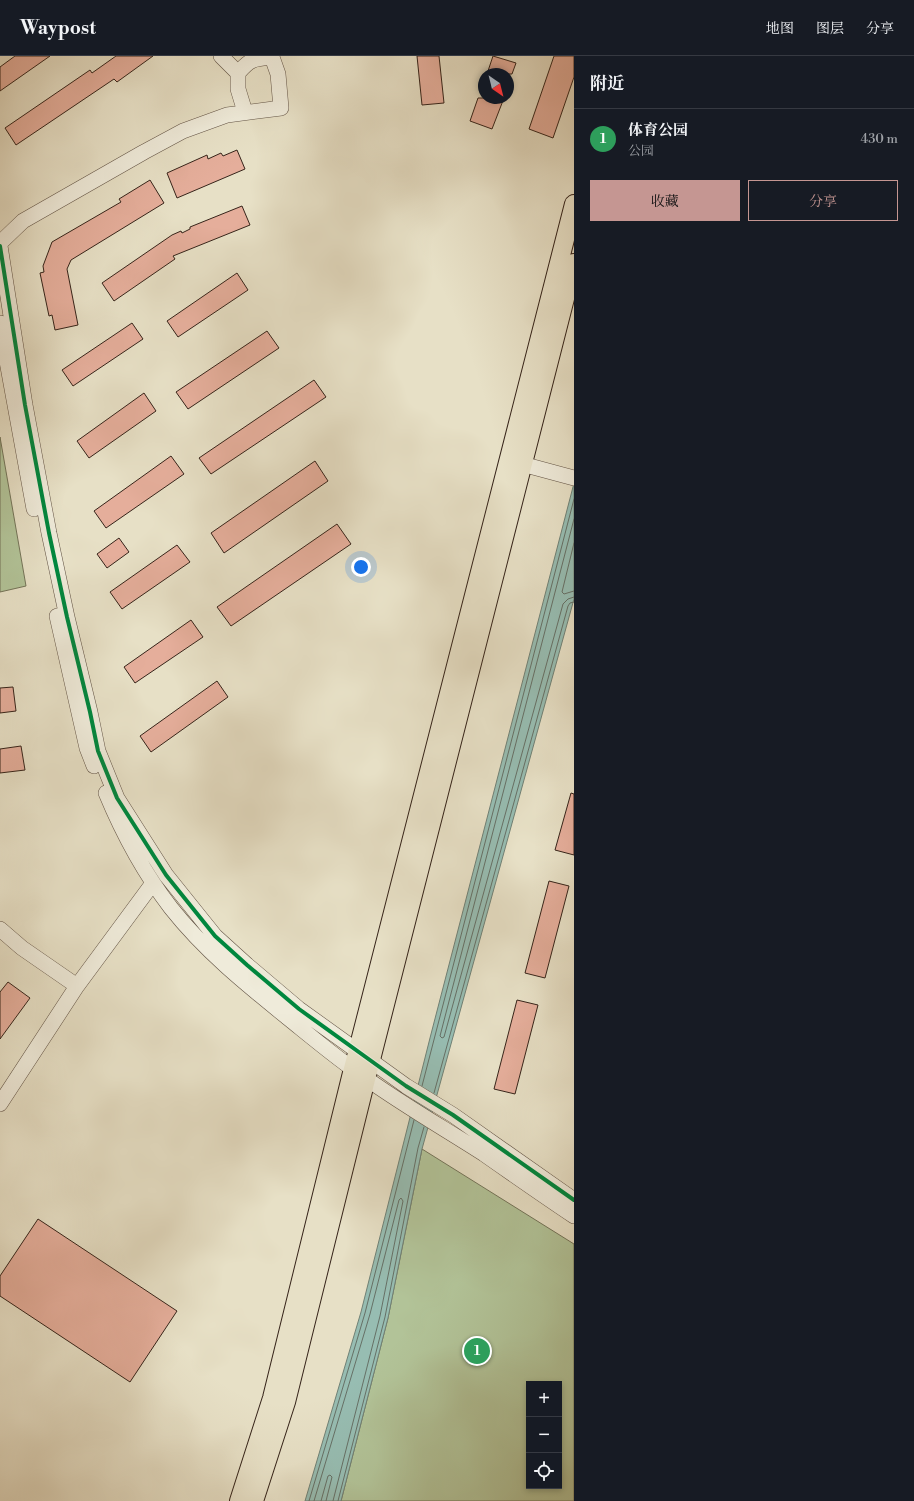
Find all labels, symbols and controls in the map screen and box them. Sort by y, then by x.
text: Waypost [20,16,96,40]
text: 地图 [766,20,794,38]
text: 图层 [816,20,844,38]
text: 分享 [866,20,894,38]
north arrow [478,68,514,104]
text: 附近 [590,73,624,95]
text: 体育公园 [628,121,688,140]
text: 1 [600,131,606,147]
text: 430 m [860,131,898,147]
text: 公园 [628,143,654,159]
button: 收藏 [590,180,740,221]
button: 分享 [748,180,898,221]
your location [351,557,371,577]
pin: 1 [464,1336,490,1366]
map controls [526,1381,562,1489]
button: + [526,1381,562,1417]
button: − [526,1417,562,1453]
button: locate [526,1453,562,1489]

